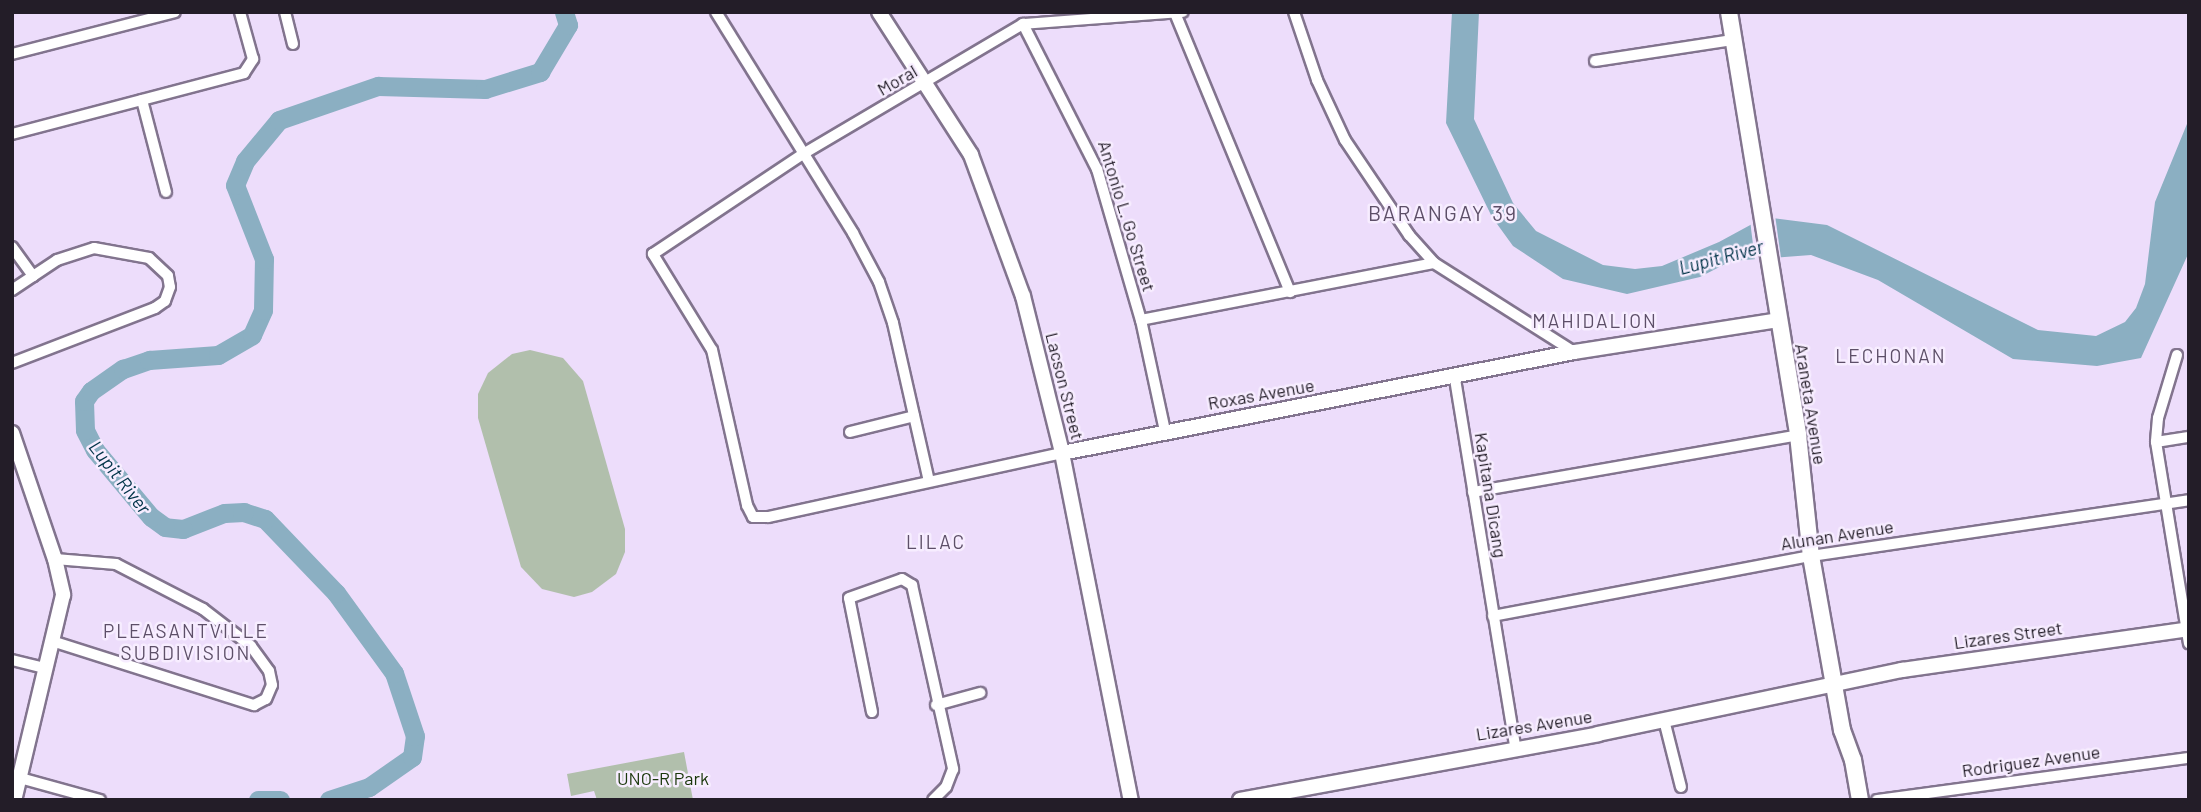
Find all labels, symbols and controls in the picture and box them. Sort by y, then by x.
street label: Moral [873,60,921,100]
street label: Antonio L. Go Street [1094,138,1160,294]
district label: BARANGAY 39 [1369,200,1517,226]
water label: Lupit River [1676,235,1766,279]
district label: MAHIDALION [1533,310,1657,332]
street label: Lacson Street [1041,330,1089,442]
street label: Araneta Avenue [1791,342,1831,466]
district label: LECHONAN [1836,345,1946,367]
street label: Roxas Avenue [1206,374,1316,414]
street label: Kapitana Dicang [1470,431,1512,559]
water label: Lupit River [84,436,156,518]
street label: Alunan Avenue [1779,515,1895,555]
district label: LILAC [907,531,965,553]
street label: Lizares Street [1952,617,2064,653]
district label: PLEASANTVILLE SUBDIVISION [105,620,267,664]
street label: Lizares Avenue [1474,705,1594,745]
street label: Rodriguez Avenue [1960,741,2102,781]
park label: UNO-R Park [617,767,709,789]

